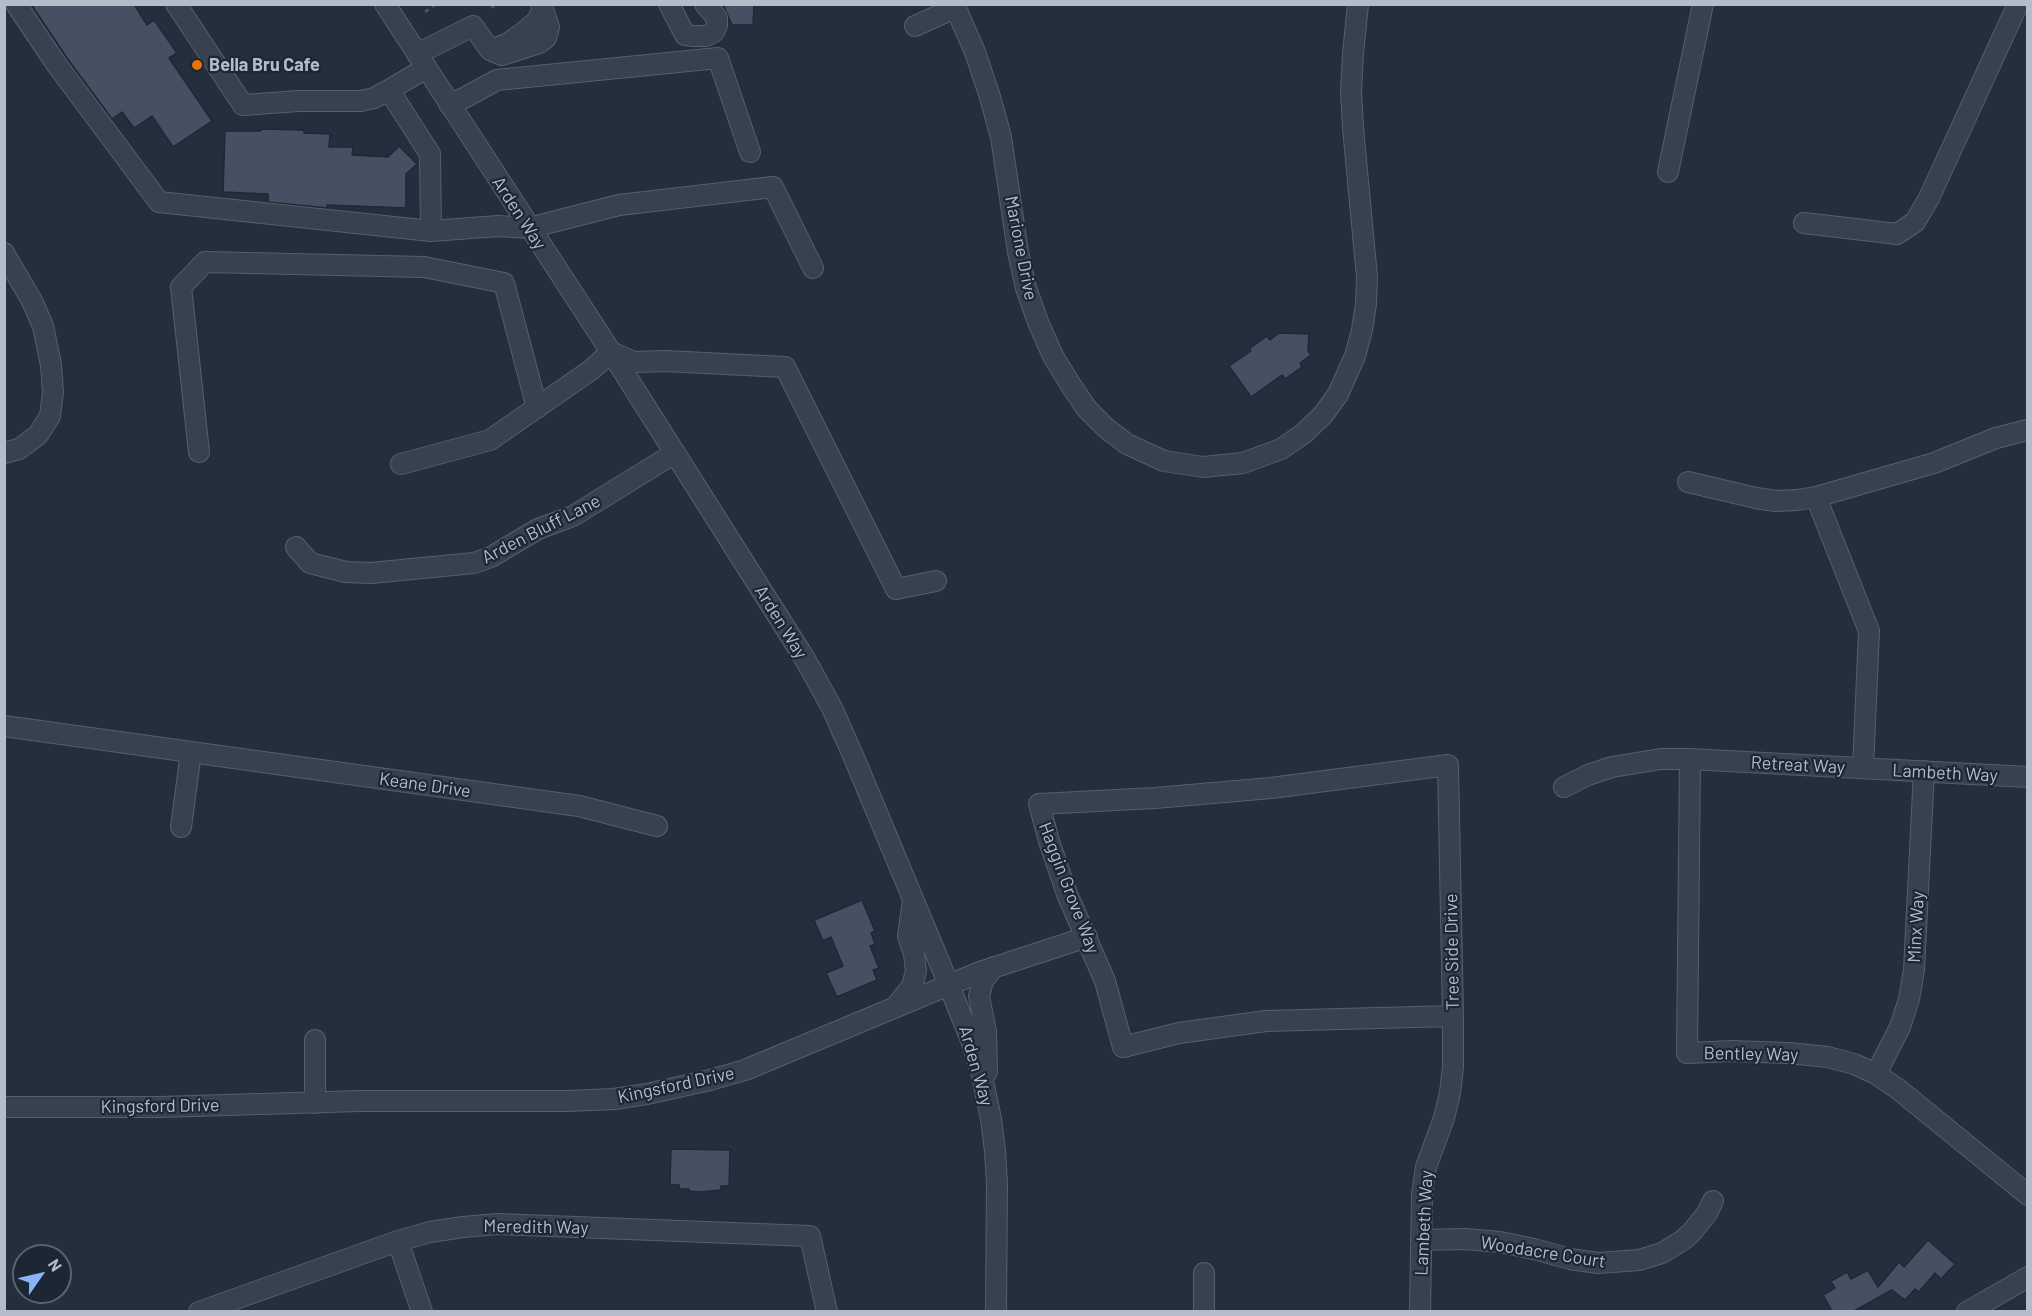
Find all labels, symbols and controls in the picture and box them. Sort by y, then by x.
place label: Bella Bru Cafe [209,54,320,76]
marker: Bella Bru Cafe [190,58,204,72]
street label: Arden Way [487,173,551,253]
street label: Marione Drive [1000,194,1042,302]
street label: Arden Bluff Lane [478,490,604,568]
street label: Arden Way [750,581,812,663]
street label: Retreat Way [1750,752,1846,778]
street label: Lambeth Way [1892,759,1998,787]
street label: Keane Drive [378,768,472,802]
street label: Haggin Grove Way [1034,819,1104,957]
street label: Minx Way [1903,891,1929,963]
street label: Tree Side Drive [1440,893,1464,1011]
street label: Arden Way [954,1023,998,1109]
street label: Bentley Way [1703,1042,1799,1066]
street label: Kingsford Drive [616,1062,736,1108]
street label: Kingsford Drive [100,1094,220,1118]
street label: Lambeth Way [1410,1170,1438,1276]
street label: Meredith Way [483,1215,589,1239]
street label: Woodacre Court [1479,1231,1607,1273]
north arrow [12,1244,72,1304]
text: N [45,1255,67,1274]

